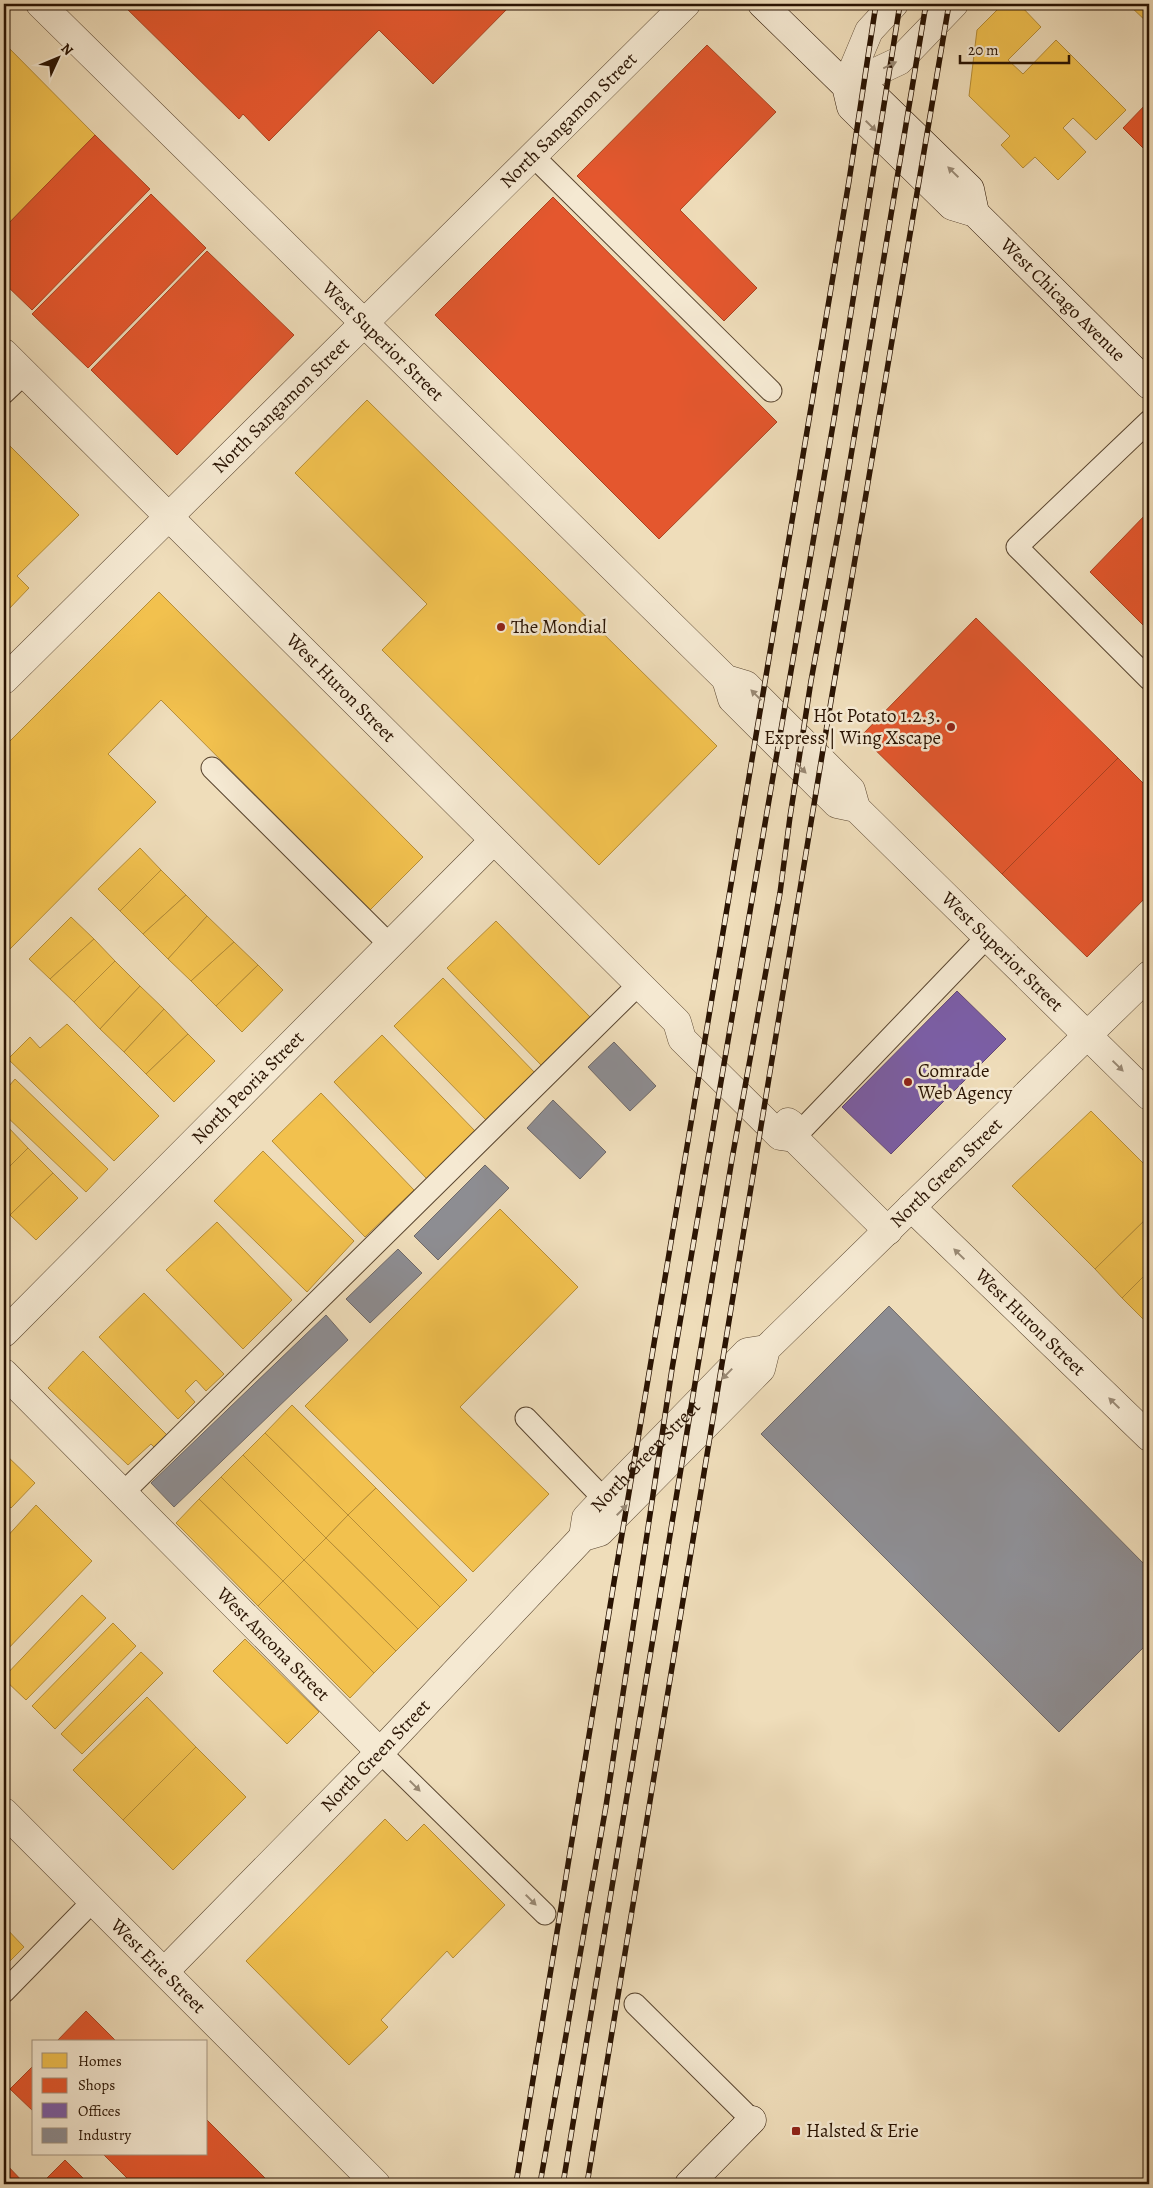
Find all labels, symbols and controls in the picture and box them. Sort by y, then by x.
north arrow [32,32,82,82]
scale bar [960,32,1069,64]
text: N [57,39,77,60]
text: 20 m [968,40,999,60]
street label: North Sangamon Street [494,46,643,194]
one-way arrow [883,61,897,69]
one-way arrow [864,120,876,132]
one-way arrow [947,167,959,179]
street label: West Chicago Avenue [994,232,1131,367]
street label: West Superior Street [316,275,449,407]
street label: North Sangamon Street [207,332,355,479]
place label: The Mondial [511,614,607,640]
marker: The Mondial [495,621,507,633]
street label: West Huron Street [280,627,401,748]
one-way arrow [750,689,762,701]
place label: Hot Potato 1.2.3. Express | Wing Xscape [764,703,941,751]
marker: Hot Potato 1.2.3. Express | Wing Xscape [945,721,957,733]
one-way arrow [795,762,807,774]
street label: West Superior Street [935,885,1069,1018]
street label: North Peoria Street [186,1025,310,1150]
place label: Comrade Web Agency [917,1058,1013,1106]
one-way arrow [1112,1060,1124,1072]
marker: Comrade Web Agency [902,1076,914,1088]
street label: North Green Street [884,1112,1008,1234]
one-way arrow [954,1248,966,1260]
street label: West Huron Street [969,1262,1091,1382]
one-way arrow [721,1367,733,1379]
street label: North Green Street [585,1394,706,1518]
one-way arrow [1108,1397,1120,1409]
one-way arrow [616,1504,628,1516]
street label: West Ancona Street [210,1581,335,1707]
street label: North Green Street [315,1694,436,1818]
one-way arrow [409,1780,421,1792]
one-way arrow [525,1894,537,1906]
street label: West Erie Street [104,1912,211,2019]
legend [32,2040,208,2156]
text: Homes [78,2051,122,2071]
text: Shops [78,2075,115,2095]
text: Offices [78,2101,121,2121]
place label: Halsted & Erie [806,2118,919,2144]
text: Industry [78,2125,132,2145]
marker: Halsted & Erie [790,2125,802,2137]

